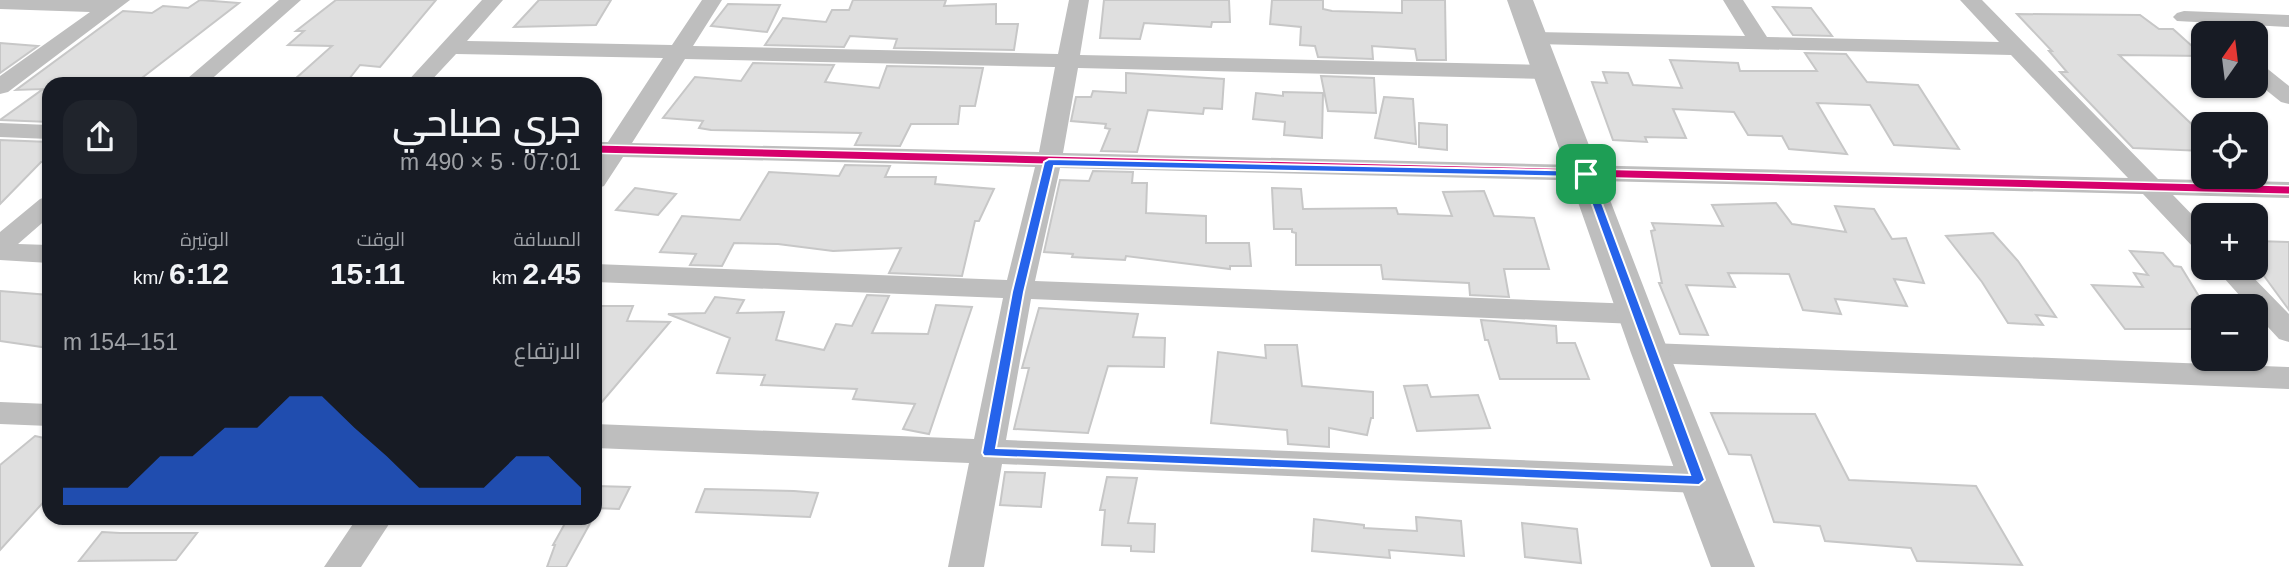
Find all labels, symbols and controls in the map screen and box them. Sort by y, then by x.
north arrow [2191,21,2268,98]
map controls [2191,21,2268,371]
button: share [63,100,137,174]
text: جري صباحي [392,102,581,144]
button: locate [2191,112,2268,189]
pin [1556,144,1616,204]
text: 07:01 · 5 × 490 m [400,149,581,175]
icon: arrive [1567,155,1605,193]
button: + [2191,203,2268,280]
text: الوتيرة [180,229,229,250]
text: الوقت [357,229,405,250]
text: المسافة [513,229,581,250]
text: 6:12 [169,257,229,290]
text: 15:11 [330,257,405,290]
text: 2.45 [523,257,581,290]
text: /km [133,267,169,288]
text: km [492,267,523,288]
button: − [2191,294,2268,371]
text: 151–154 m [63,329,178,355]
text: الارتفاع [514,338,581,364]

